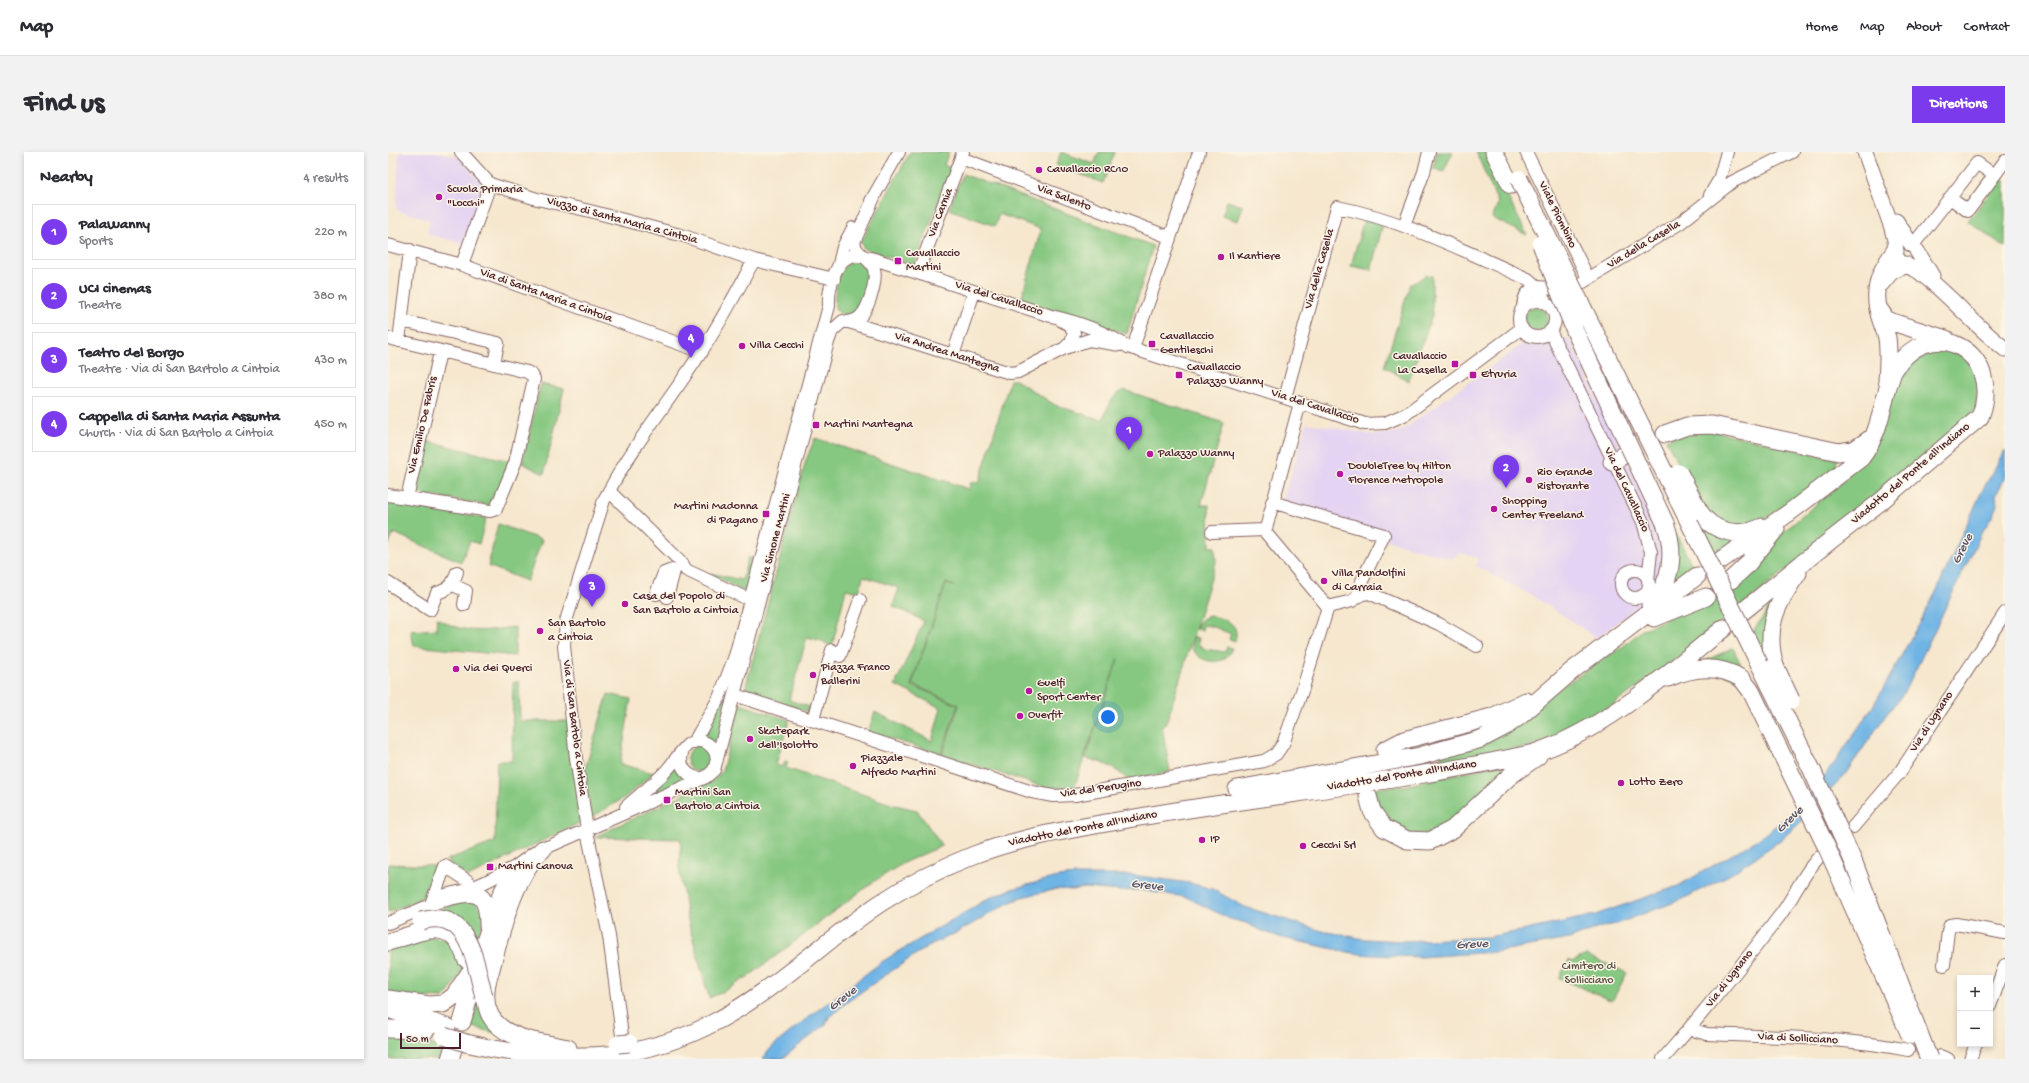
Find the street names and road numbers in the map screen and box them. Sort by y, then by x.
street label: Viale Piombino [1534,178,1579,251]
street label: Via Salento [1034,181,1093,215]
street label: Via Carnia [925,186,957,240]
street label: Viuzzo di Santa Maria a Cintoia [544,194,699,248]
street label: Via della Casella [1604,218,1683,273]
street label: Via della Casella [1302,227,1338,312]
street label: Via di Santa Maria a Cintoia [477,265,614,327]
street label: Via del Cavallaccio [952,278,1045,320]
street label: Via Andrea Mantegna [892,329,1002,377]
street label: Via Emilio De Fabris [405,375,441,476]
street label: Via del Cavallaccio [1268,386,1361,428]
street label: Viadotto del Ponte all'Indiano [1848,420,1973,529]
street label: Via del Cavallaccio [1600,445,1652,534]
street label: Via Simone Martini [757,492,795,585]
street label: Via di San Bartolo a Cintoia [559,658,589,797]
street label: Via di Ugnano [1907,689,1957,756]
street label: Viadotto del Ponte all'Indiano [1325,757,1478,795]
street label: Via del Perugino [1059,776,1142,802]
street label: Viadotto del Ponte all'Indiano [1007,808,1158,850]
street label: Via di Ugnano [1703,947,1757,1011]
street label: Via di Sollicciano [1757,1030,1838,1048]

